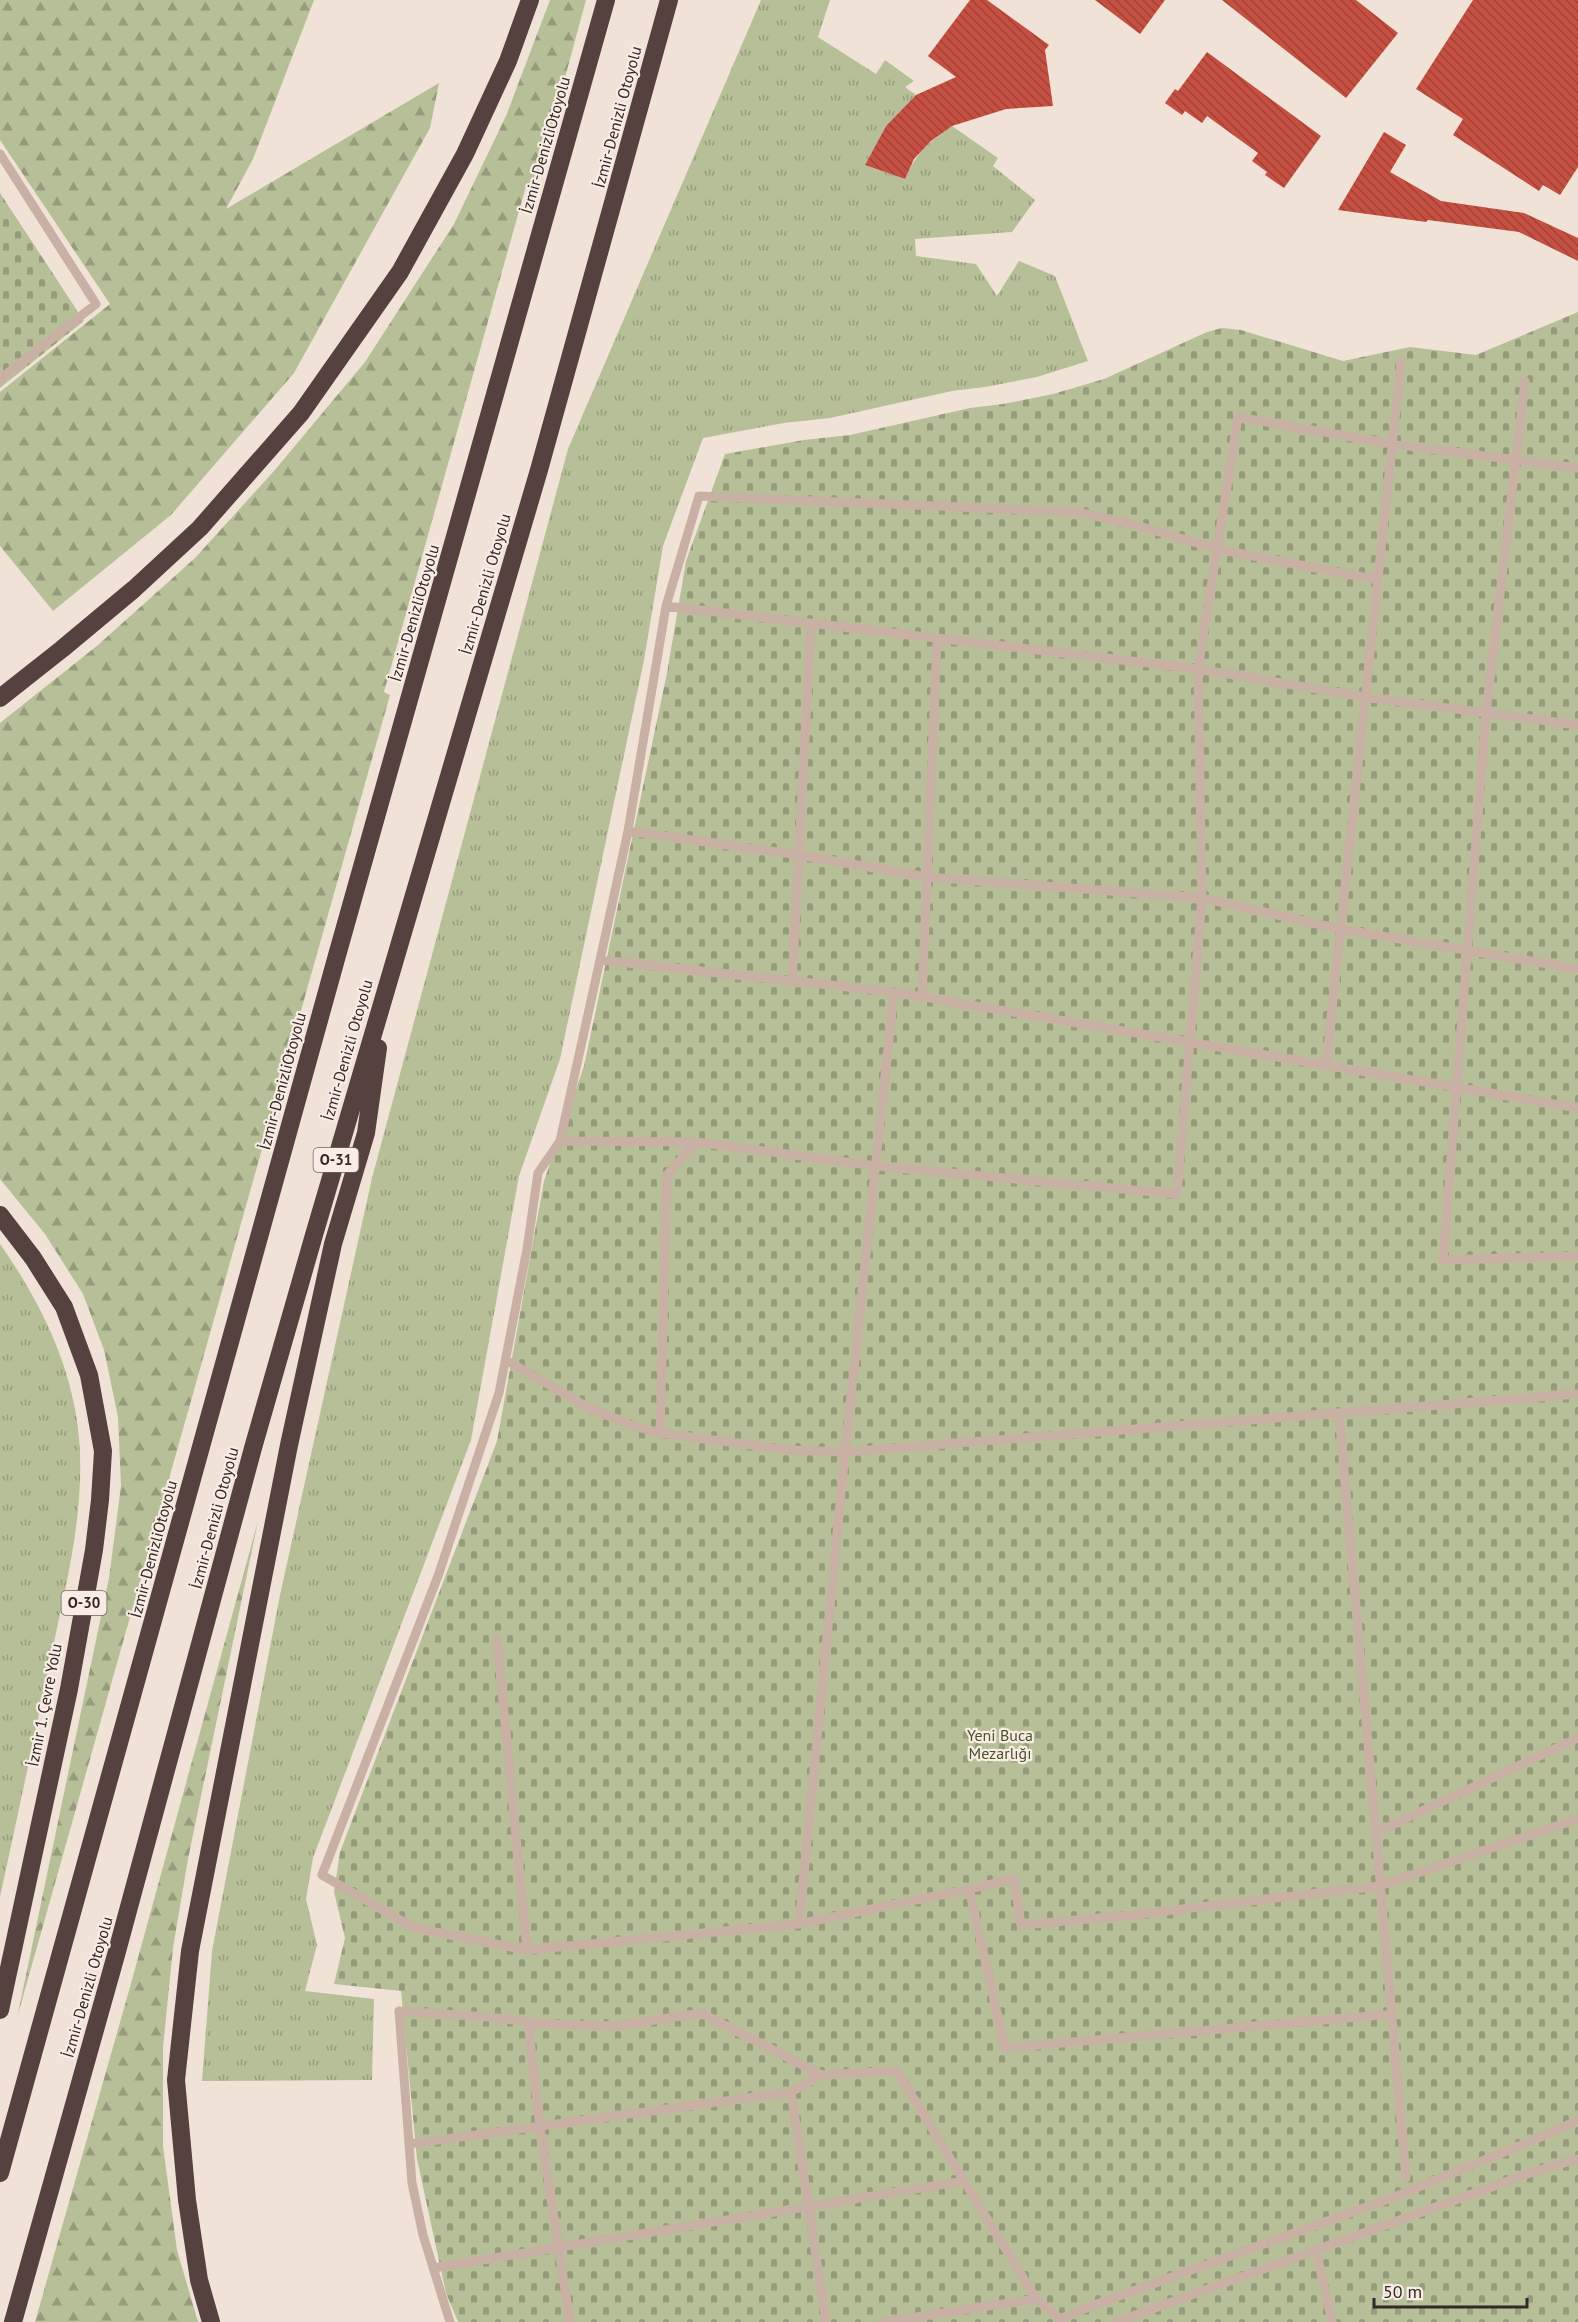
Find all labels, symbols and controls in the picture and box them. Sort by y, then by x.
street label: İzmir-Denizli Otoyolu [588,44,646,190]
street label: İzmir-DenizliOtoyolu [516,74,574,216]
street label: İzmir-Denizli Otoyolu [455,511,515,657]
street label: İzmir-DenizliOtoyolu [385,542,443,684]
street label: İzmir-Denizli Otoyolu [317,977,377,1123]
street label: İzmir-DenizliOtoyolu [254,1010,310,1152]
road number: O-31 [314,1148,358,1172]
street label: İzmir-Denizli Otoyolu [185,1445,243,1591]
street label: İzmir-DenizliOtoyolu [125,1478,181,1620]
road number: O-30 [62,1591,106,1615]
street label: İzmir 1. Çevre Yolu [22,1642,66,1768]
park label: Yeni Buca Mezarlığı [967,1725,1033,1763]
street label: İzmir-Denizli Otoyolu [57,1914,117,2060]
scale bar [1374,2271,1527,2309]
text: 50 m [1383,2280,1422,2303]

